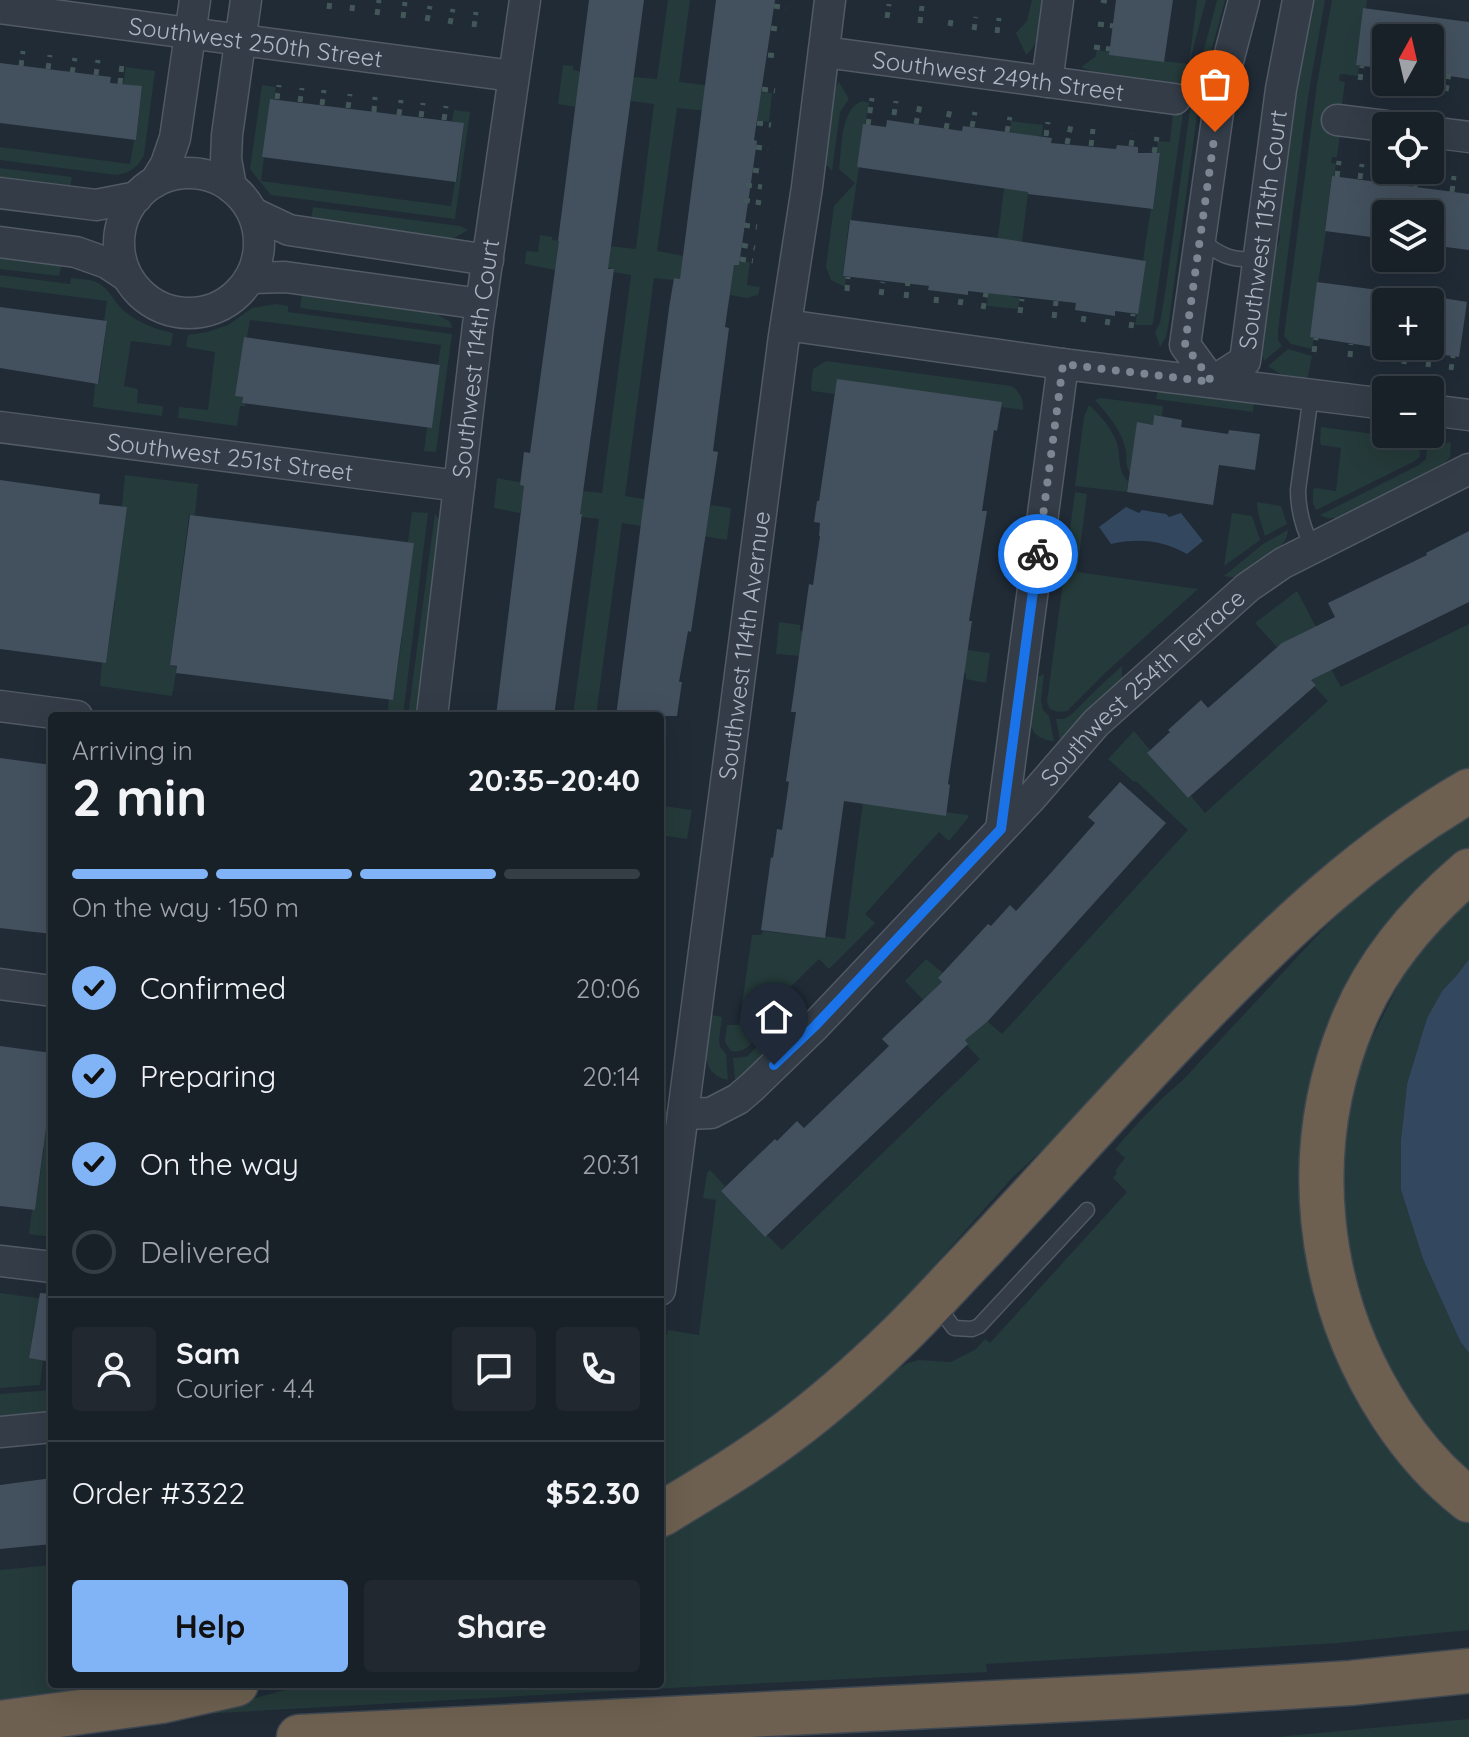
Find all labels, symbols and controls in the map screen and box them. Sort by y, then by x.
street label: Southwest 250th Street [127,10,384,74]
north arrow [1372,24,1444,96]
map controls [1372,24,1444,448]
street label: Southwest 249th Street [871,44,1126,107]
pin [1181,50,1249,132]
icon: bag [1193,62,1237,106]
street label: Southwest 113th Court [1232,108,1293,351]
button: locate [1372,112,1444,184]
button: layers [1372,200,1444,272]
street label: Southwest 114th Court [445,237,505,480]
button: + [1372,288,1444,360]
button: − [1372,376,1444,448]
street label: Southwest 251st Street [105,426,355,487]
street label: Southwest 114th Avernue [711,509,776,782]
courier [998,514,1078,594]
icon: bike [1016,532,1060,576]
street label: Southwest 254th Terrace [1034,582,1251,792]
text: Arriving in [72,734,193,767]
text: 20:35–20:40 [468,761,640,799]
text: 2 min [72,764,207,829]
text: On the way · 150 m [72,891,299,924]
icon: check [72,966,116,1010]
text: Confirmed [140,969,286,1007]
text: 20:06 [576,972,640,1005]
pin [740,983,808,1065]
icon: home [752,995,796,1039]
icon: check [72,1054,116,1098]
text: Preparing [140,1057,276,1095]
text: 20:14 [582,1060,640,1093]
icon: check [72,1142,116,1186]
text: On the way [140,1145,299,1183]
text: 20:31 [582,1148,640,1181]
text: Delivered [140,1233,271,1271]
button: person [72,1327,156,1411]
button: chat [452,1327,536,1411]
button: phone [556,1327,640,1411]
text: Sam [176,1334,240,1372]
text: Courier · 4.4 [176,1372,314,1405]
text: Order #3322 [72,1474,245,1512]
text: $52.30 [546,1474,640,1512]
button: Help [72,1580,348,1672]
button: Share [364,1580,640,1672]

